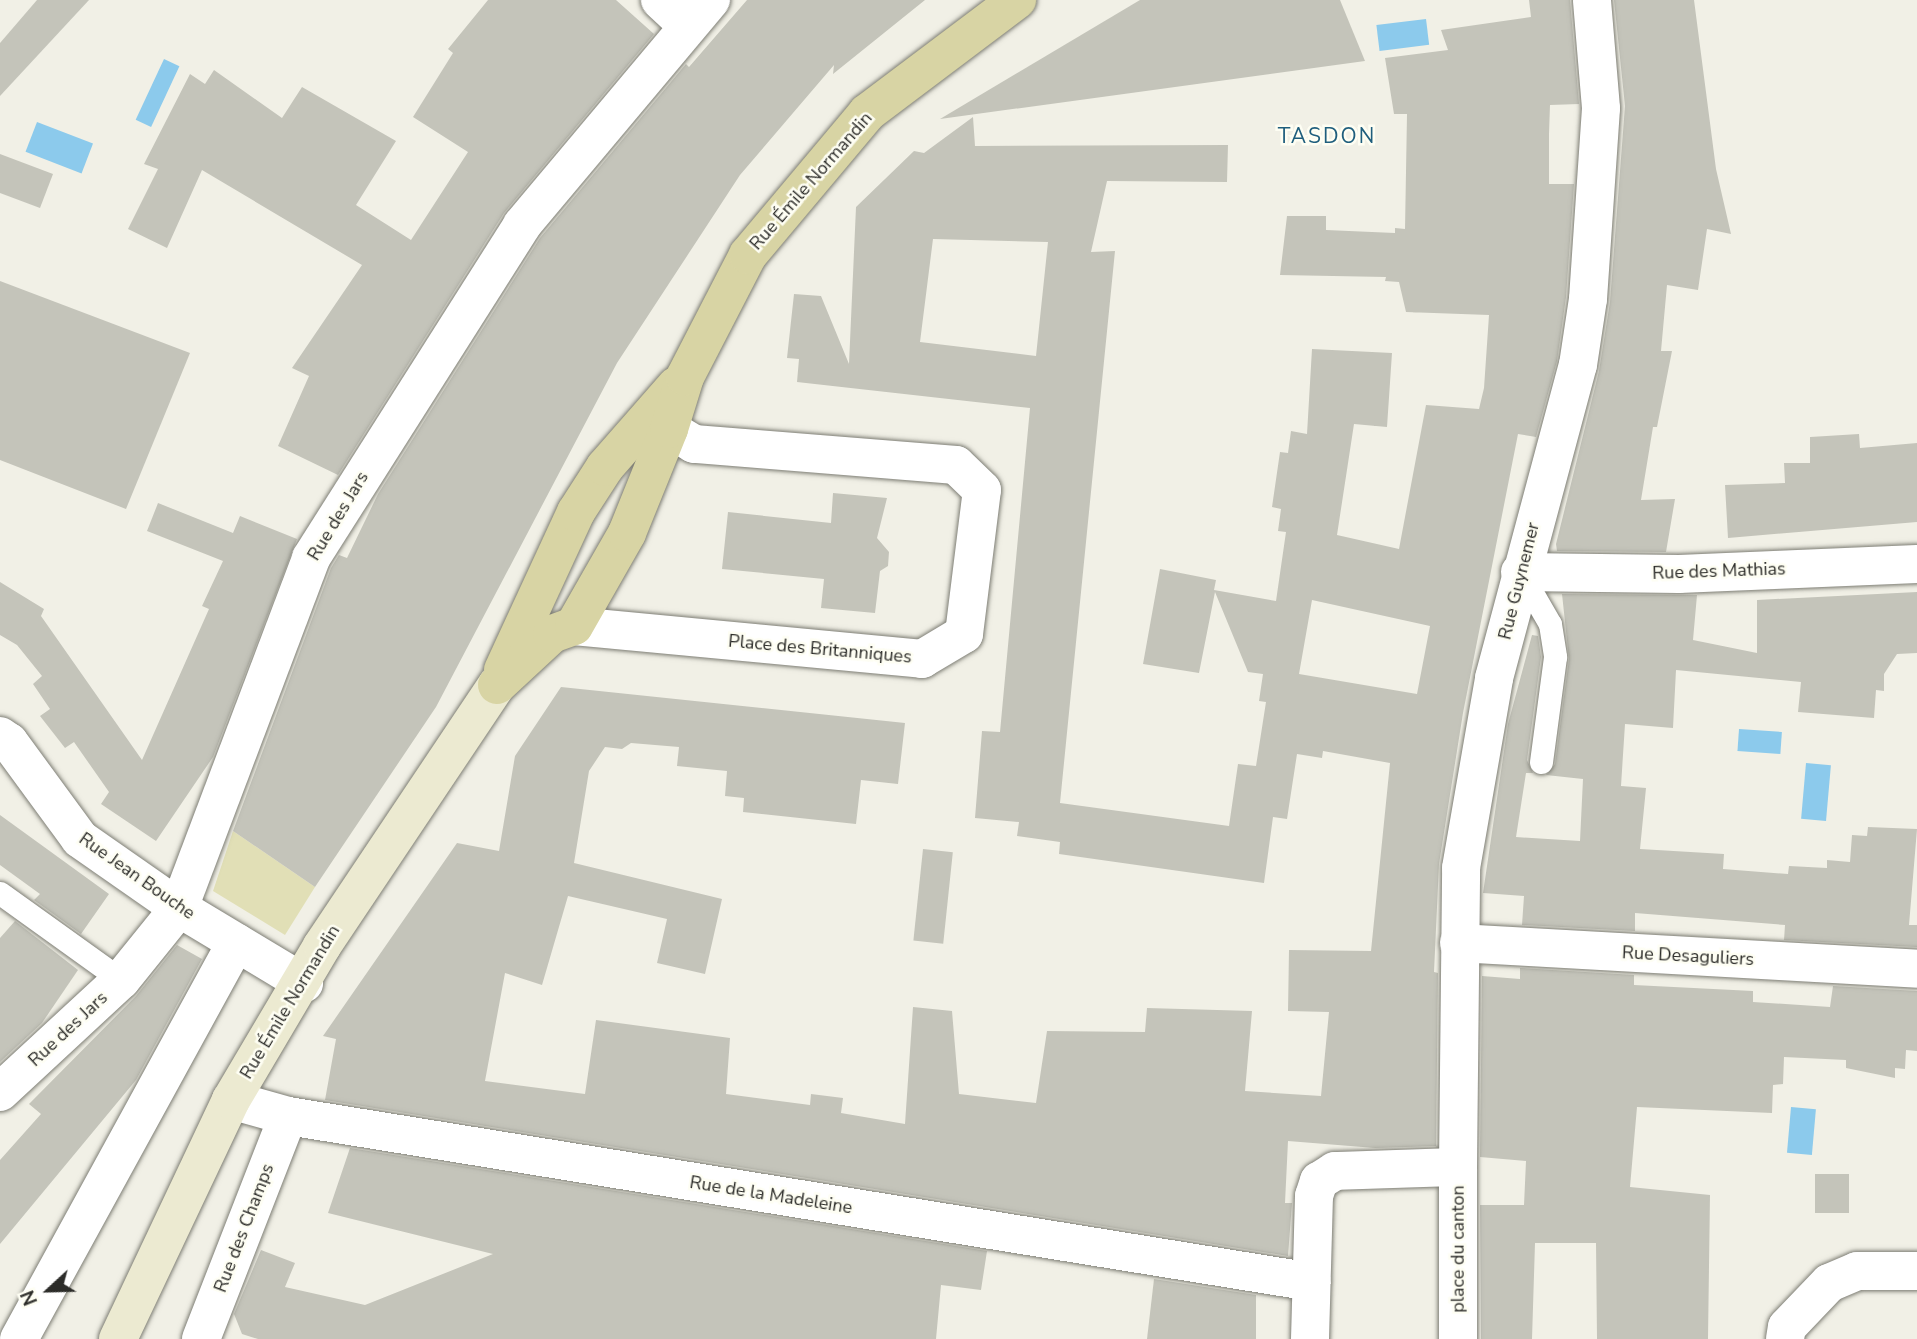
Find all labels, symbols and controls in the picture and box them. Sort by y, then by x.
street label: Rue Émile Normandin [745,108,877,254]
district label: TASDON [1279,123,1375,149]
street label: Rue des Jars [303,468,373,564]
street label: Rue Guynemer [1494,520,1544,642]
street label: Rue des Mathias [1652,558,1786,584]
street label: Place des Britanniques [727,630,913,668]
street label: Rue Jean Bouche [75,828,199,924]
street label: Rue Émile Normandin [235,921,345,1083]
street label: Rue Desaguliers [1621,942,1755,970]
street label: Rue des Jars [24,987,112,1071]
street label: Rue des Champs [210,1161,278,1295]
street label: Rue de la Madeleine [688,1171,854,1219]
street label: place du canton [1447,1185,1469,1313]
north arrow [14,1255,84,1325]
text: N [15,1286,44,1309]

